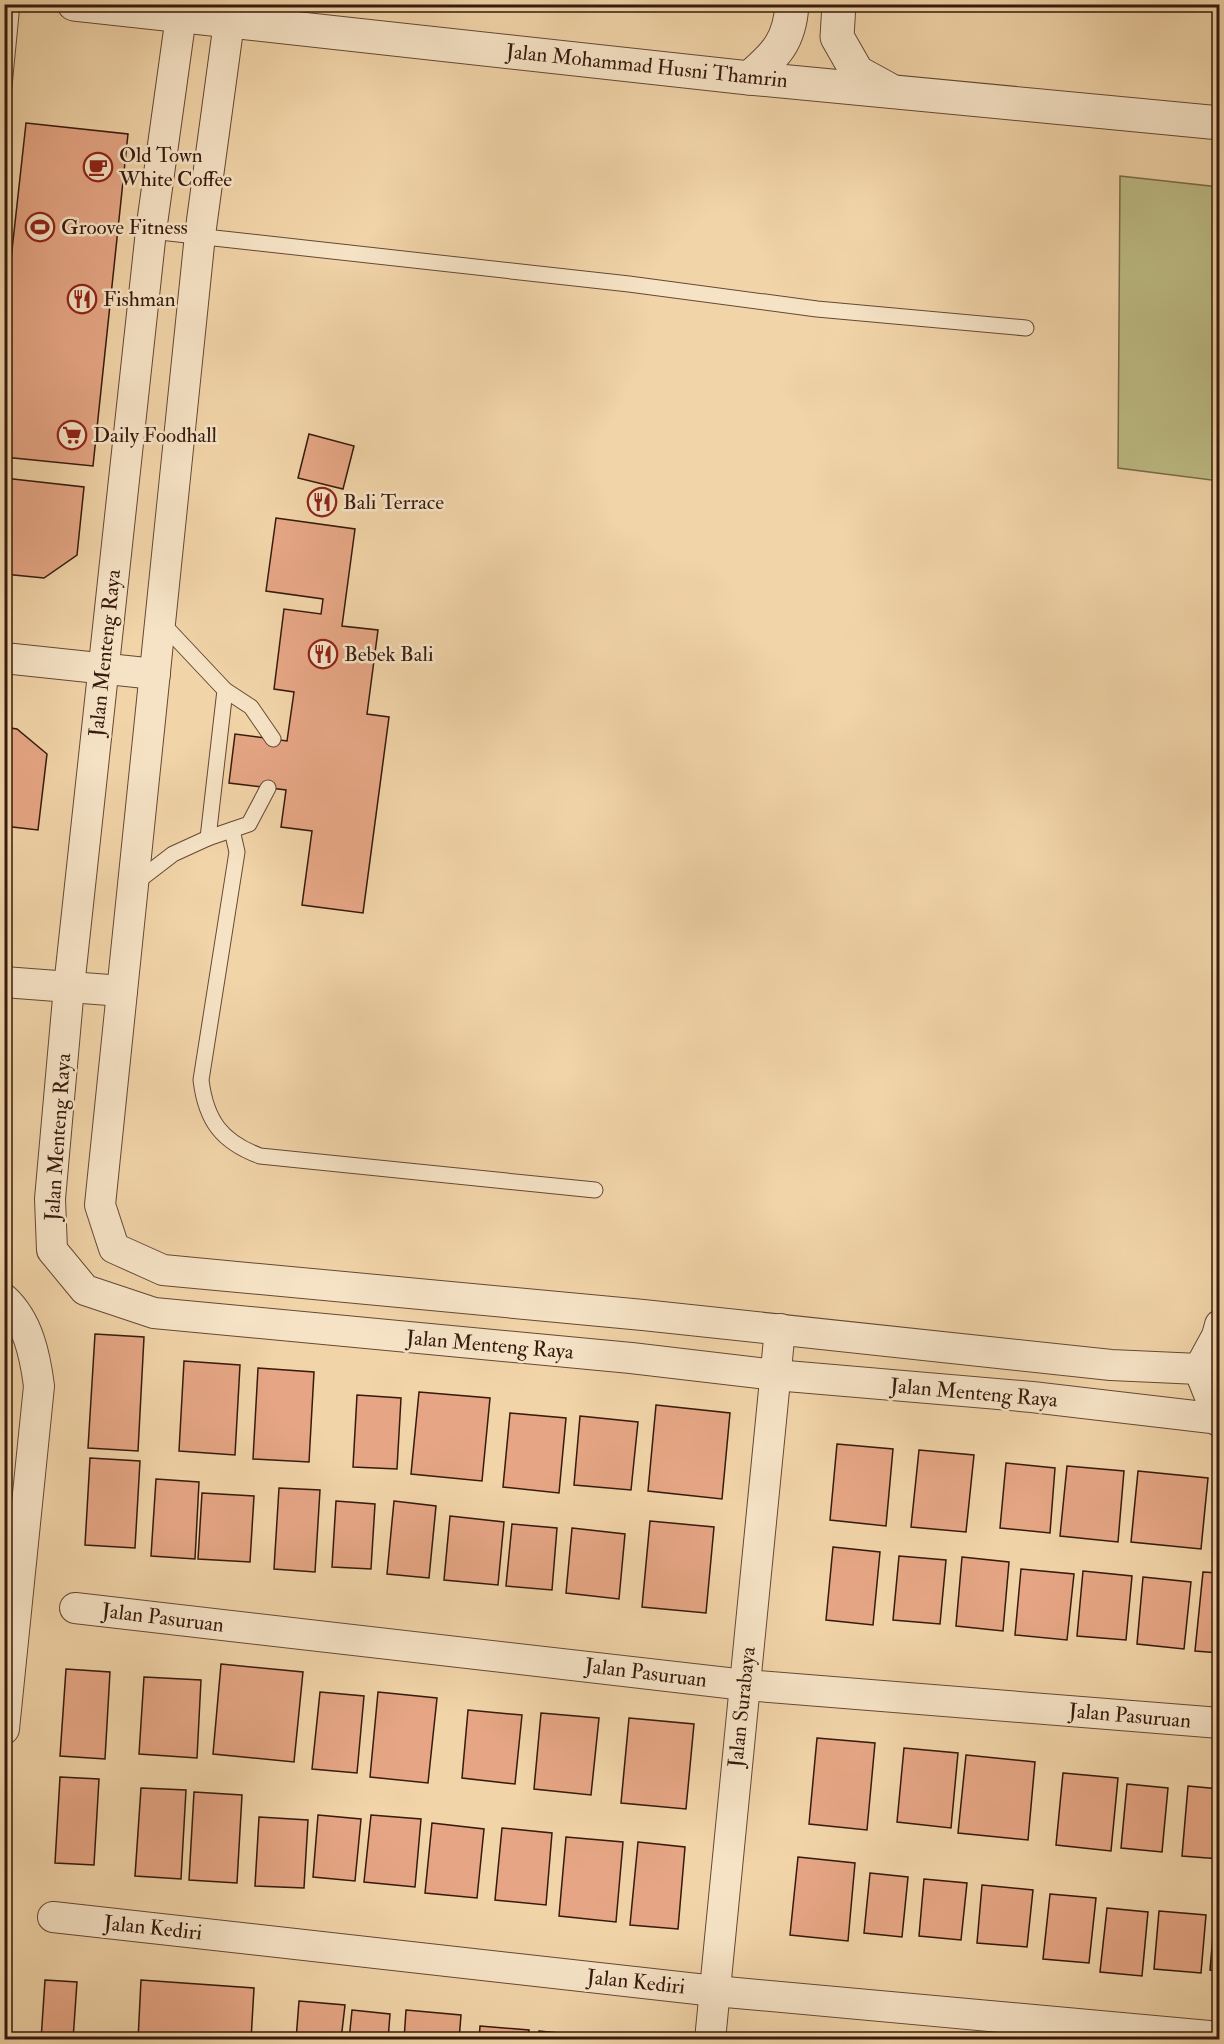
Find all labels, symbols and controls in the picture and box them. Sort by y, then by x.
street label: Jalan Mohammad Husni Thamrin [504,38,789,94]
place label: Old Town White Coffee [118,142,232,193]
cafe icon: Old Town White Coffee [82,151,114,183]
sports icon: Groove Fitness [24,211,56,243]
place label: Groove Fitness [61,214,188,241]
restaurant icon: Fishman [66,283,98,315]
place label: Fishman [103,286,176,313]
supermarket icon: Daily Foodhall [56,419,88,451]
place label: Daily Foodhall [93,422,218,449]
restaurant icon: Bali Terrace [306,486,338,518]
place label: Bali Terrace [343,489,444,516]
street label: Jalan Menteng Raya [83,568,127,739]
restaurant icon: Bebek Bali [307,638,339,670]
place label: Bebek Bali [344,641,434,668]
street label: Jalan Menteng Raya [39,1052,77,1223]
street label: Jalan Menteng Raya [404,1324,575,1366]
street label: Jalan Menteng Raya [888,1372,1059,1414]
street label: Jalan Pasuruan [100,1597,226,1639]
street label: Jalan Surabaya [722,1645,762,1770]
street label: Jalan Pasuruan [583,1652,709,1694]
street label: Jalan Pasuruan [1067,1697,1192,1735]
street label: Jalan Kediri [102,1909,204,1947]
street label: Jalan Kediri [585,1963,687,2001]

